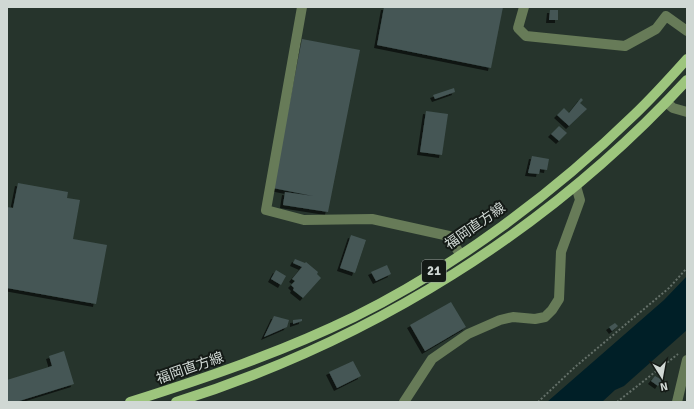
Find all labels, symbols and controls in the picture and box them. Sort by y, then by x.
street label: 福岡直方線 [441,199,509,253]
road number: 21 [422,260,446,282]
street label: 福岡直方線 [154,349,226,387]
north arrow [642,357,682,397]
text: N [659,379,669,393]

